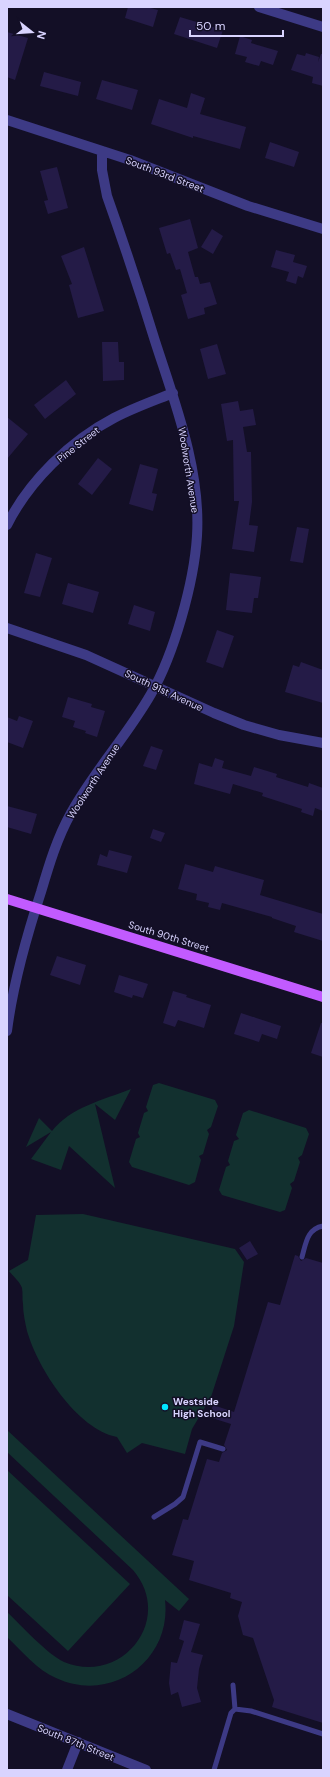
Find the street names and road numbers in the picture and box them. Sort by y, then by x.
street label: South 93rd Street [124,154,206,195]
street label: Pine Street [54,424,102,465]
street label: Woolworth Avenue [175,426,202,514]
street label: South 91st Avenue [123,667,205,714]
street label: Woolworth Avenue [64,741,123,821]
street label: South 90th Street [127,918,211,955]
street label: South 87th Street [36,1721,116,1764]

